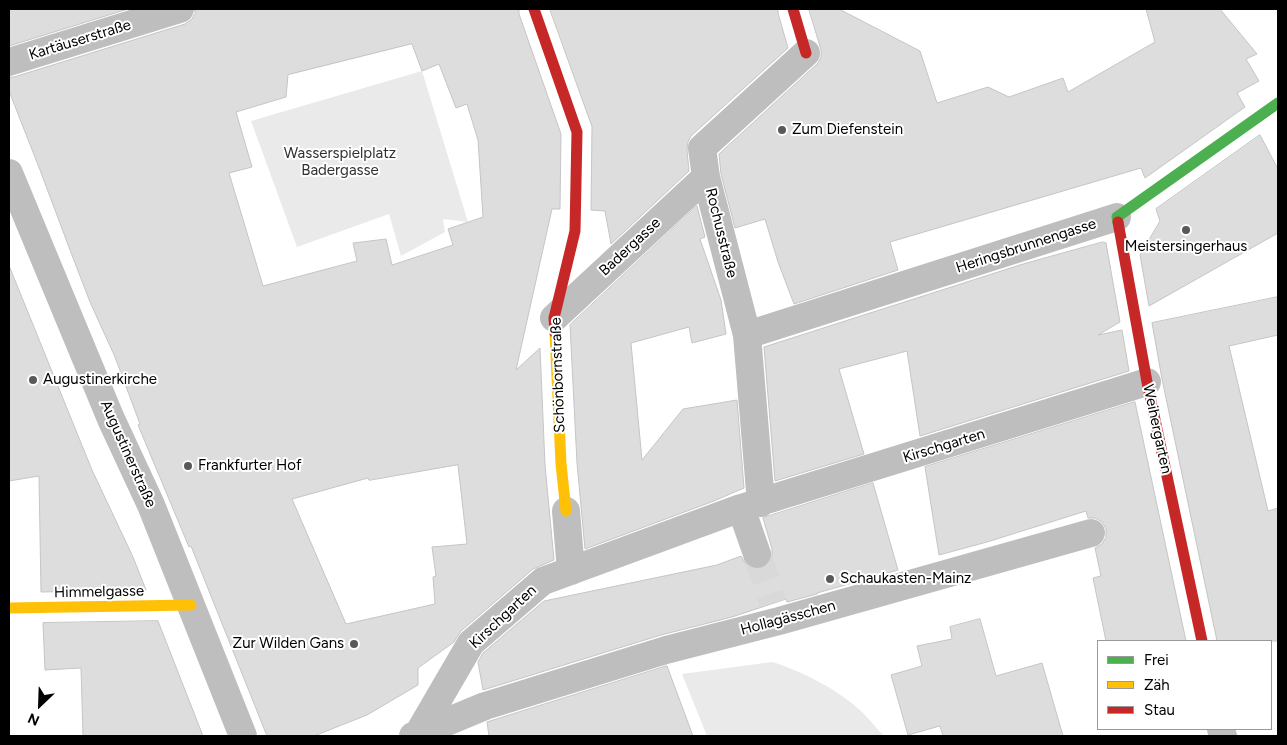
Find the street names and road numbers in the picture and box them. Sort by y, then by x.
street label: Kartäuserstraße [27,16,133,64]
street label: Rochusstraße [701,186,741,280]
street label: Badergasse [596,214,664,280]
street label: Heringsbrunnengasse [954,215,1098,277]
street label: Schönbornstraße [547,317,569,433]
street label: Weihergarten [1139,383,1175,475]
street label: Augustinerstraße [96,398,160,510]
street label: Kirschgarten [901,425,987,467]
street label: Kirschgarten [466,581,540,653]
street label: Himmelgasse [54,582,144,602]
street label: Hollagässchen [738,597,838,639]

